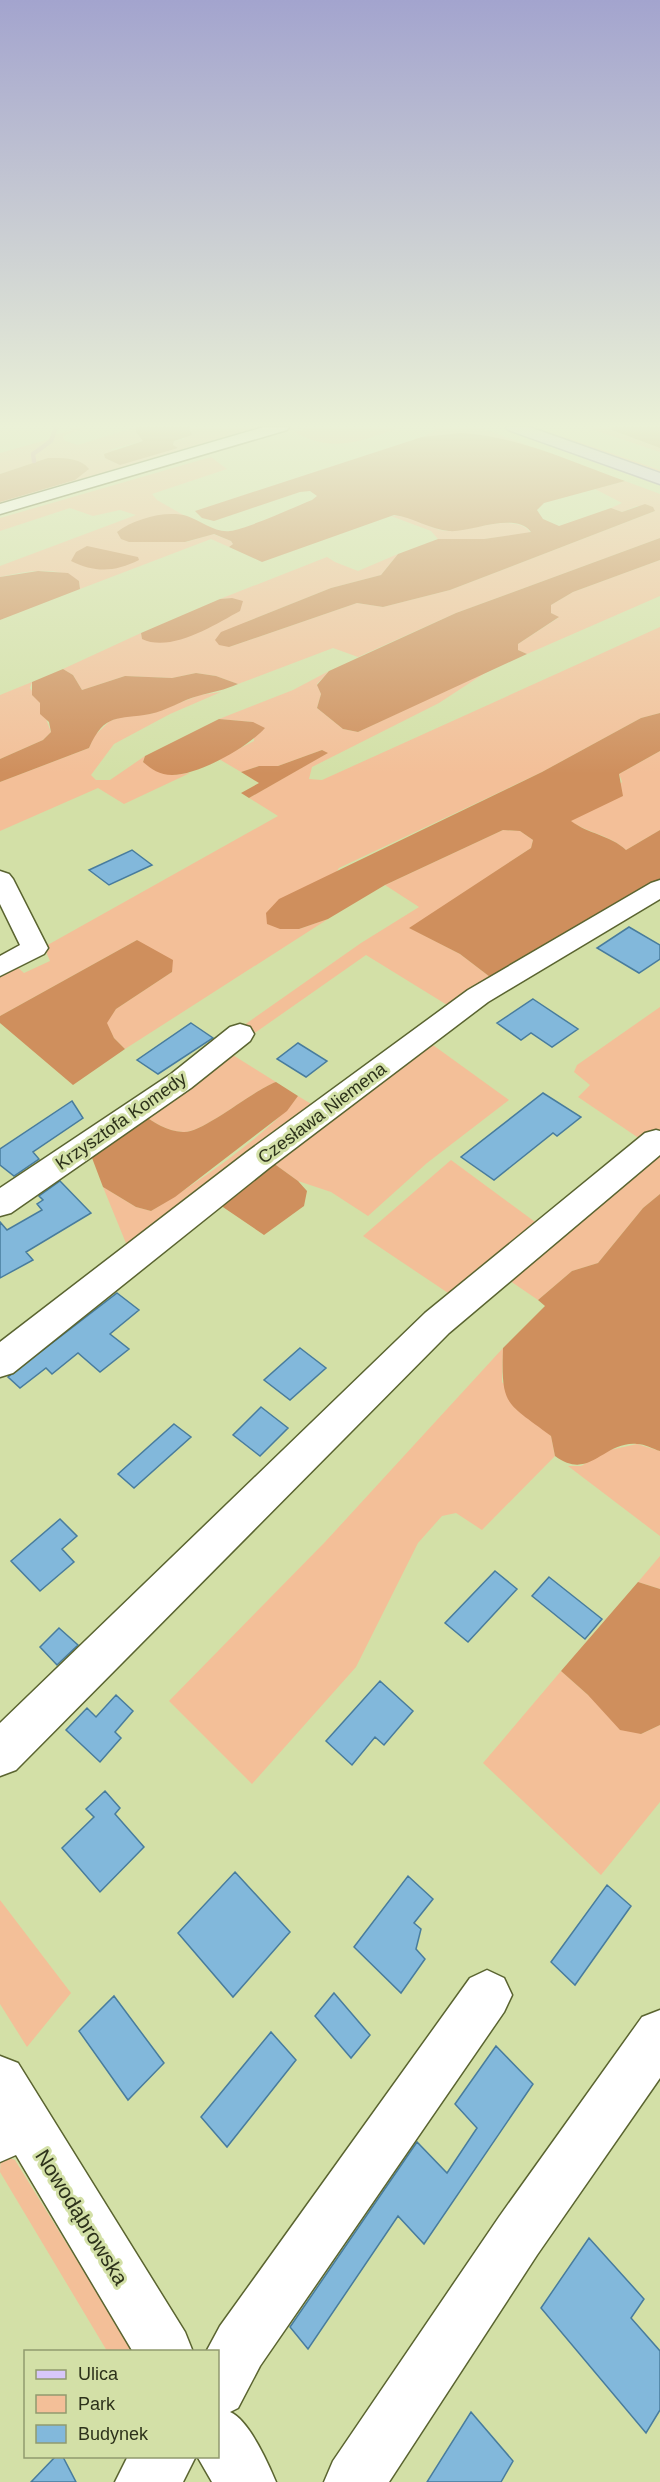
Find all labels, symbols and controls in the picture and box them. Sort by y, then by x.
street label: Czesława Niemena [254,1058,391,1168]
street label: Krzysztofa Komedy [52,1068,190,1174]
street label: Nowodąbrowska [31,2145,133,2289]
legend [24,2350,219,2458]
text: Ulica [78,2364,119,2384]
text: Park [78,2394,116,2414]
text: Budynek [78,2424,149,2444]

